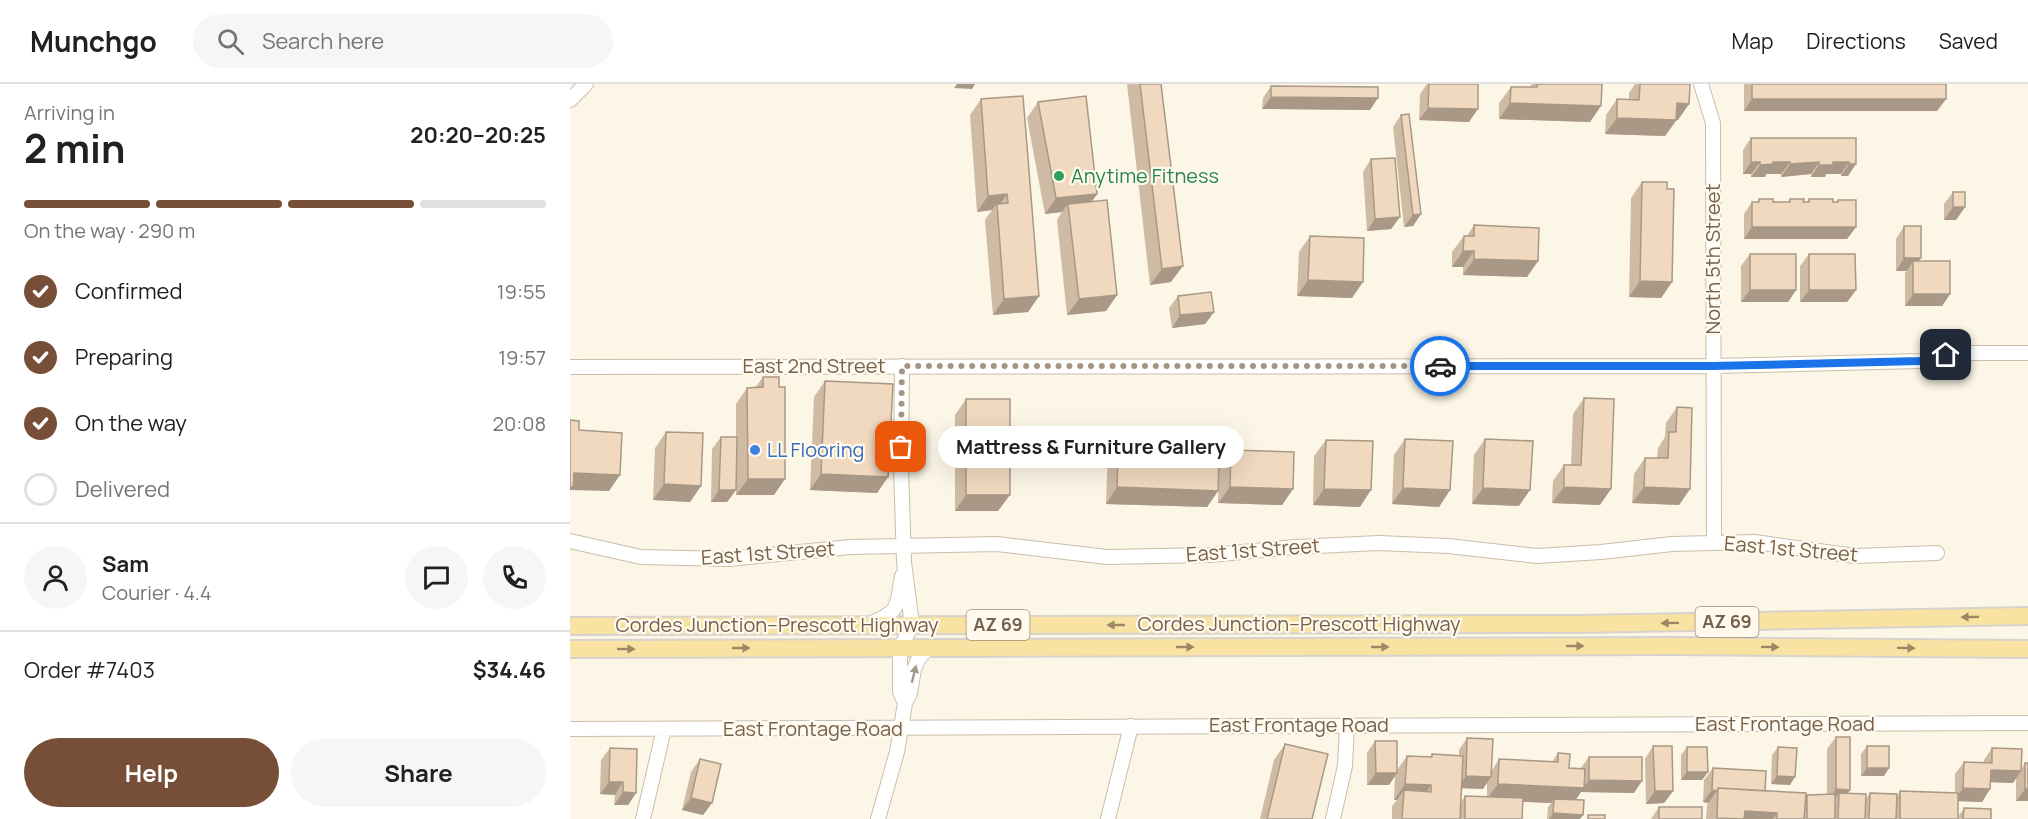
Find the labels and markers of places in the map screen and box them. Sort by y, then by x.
place label: Anytime Fitness [1071,162,1219,189]
marker: Anytime Fitness [1052,169,1066,183]
pin [1920,329,1971,380]
pin [875,421,926,472]
callout: Mattress & Furniture Gallery [937,426,1243,468]
place label: LL Flooring [767,436,864,463]
marker: LL Flooring [748,443,762,457]

